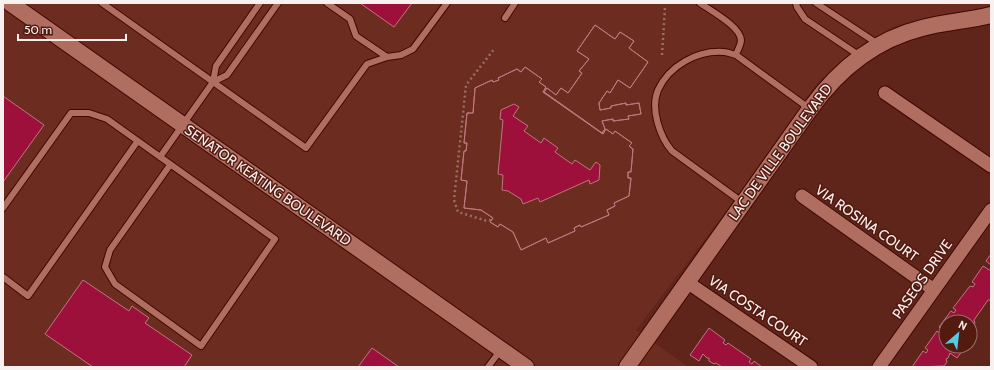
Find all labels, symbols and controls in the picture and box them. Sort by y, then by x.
scale bar [18,16,126,42]
text: 50 m [24,22,52,37]
street label: LAC DE VILLE BOULEVARD [724,80,836,224]
street label: SENATOR KEATING BOULEVARD [181,120,355,250]
street label: VIA ROSINA COURT [812,181,922,266]
street label: PASEOS DRIVE [888,236,956,322]
street label: VIA COSTA COURT [705,271,811,351]
north arrow [938,314,978,354]
text: N [956,317,969,333]

